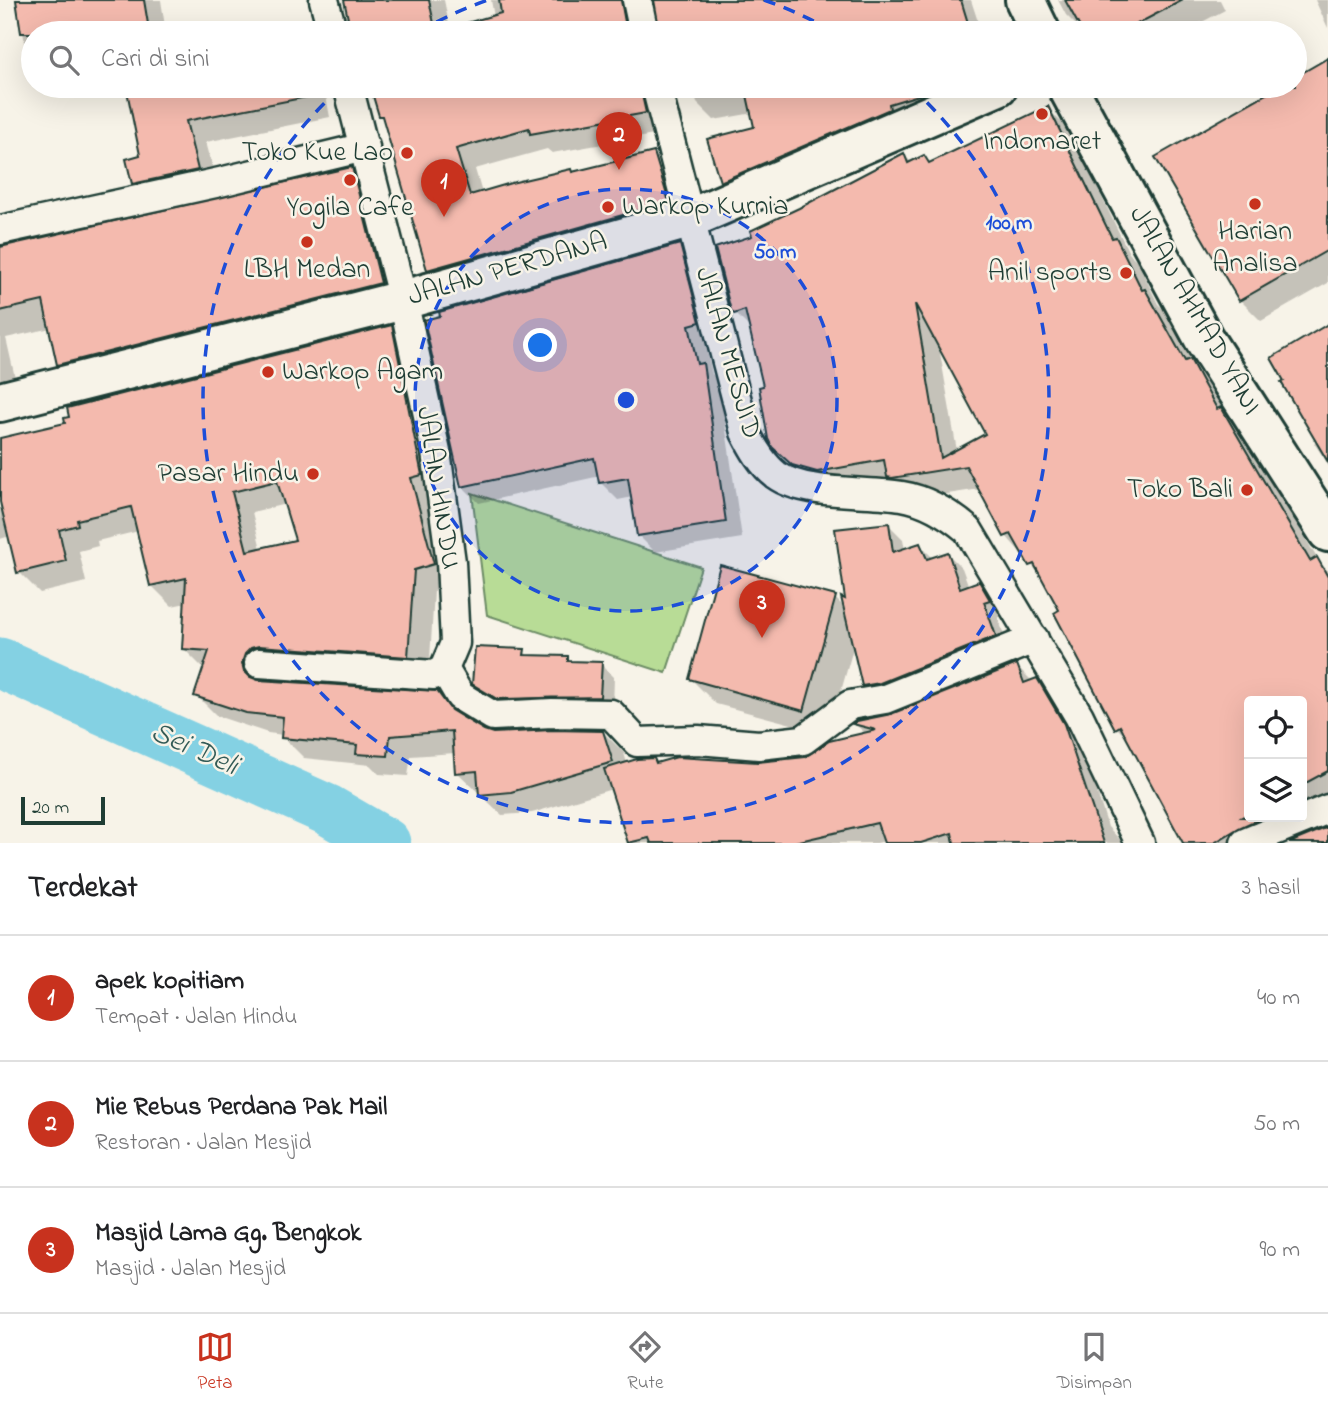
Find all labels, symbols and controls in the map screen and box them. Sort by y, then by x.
search box [21,21,1307,98]
icon: search [45,41,83,79]
text: Cari di sini [101,41,210,79]
marker: Indomaret [1034,106,1050,122]
pin: 2 [596,112,642,170]
place label: Indomaret [983,122,1101,163]
place label: Toko Kue Lao [241,133,393,174]
marker: Toko Kue Lao [399,145,415,161]
pin: 1 [421,159,467,217]
marker: Yogila Cafe [342,172,358,188]
place label: Warkop Kurnia [622,187,789,228]
place label: Yogila Cafe [286,188,414,229]
marker: Harian Analisa [1247,196,1263,212]
marker: Warkop Kurnia [600,199,616,215]
street label: JALAN AHMAD YANI [1117,199,1271,423]
text: 100 m [986,209,1032,239]
place label: Harian Analisa [1212,212,1298,285]
street label: JALAN PERDANA [404,222,612,318]
marker: LBH Medan [299,234,315,250]
text: 50 m [754,238,796,268]
place label: LBH Medan [244,250,370,291]
place label: Anil sports [988,253,1112,294]
street label: JALAN MESJID [683,262,771,444]
marker: Anil sports [1118,265,1134,281]
your location [523,328,557,362]
place label: Warkop Agam [282,352,443,393]
marker: Warkop Agam [260,364,276,380]
centre of rings [614,388,638,412]
street label: JALAN HINDU [404,404,470,572]
place label: Pasar Hindu [158,454,299,495]
marker: Pasar Hindu [305,466,321,482]
place label: Toko Bali [1127,470,1233,511]
marker: Toko Bali [1239,482,1255,498]
pin: 3 [739,580,785,638]
map controls [1244,696,1307,822]
button: locate [1244,696,1307,759]
water label: Sei Deli [143,711,247,790]
button: layers [1244,759,1307,822]
scale bar [21,794,105,826]
text: 20 m [32,795,69,822]
text: Terdekat [28,867,138,911]
text: 3 hasil [1242,872,1300,905]
text: apek kopitiam [95,963,244,1001]
text: 1 [47,982,55,1015]
text: 40 m [1257,982,1300,1015]
text: Tempat · Jalan Hindu [95,1001,297,1034]
text: Mie Rebus Perdana Pak Mail [95,1089,387,1127]
text: 2 [45,1108,57,1141]
text: 50 m [1253,1108,1300,1141]
text: Restoran · Jalan Mesjid [95,1127,311,1160]
text: Masjid Lama Gg. Bengkok [95,1215,361,1253]
text: 3 [46,1234,56,1267]
text: 90 m [1260,1234,1300,1267]
text: Masjid · Jalan Mesjid [95,1253,286,1286]
tab: Peta [196,1328,234,1397]
tab: Rute [626,1328,664,1397]
tab: Disimpan [1057,1328,1132,1397]

